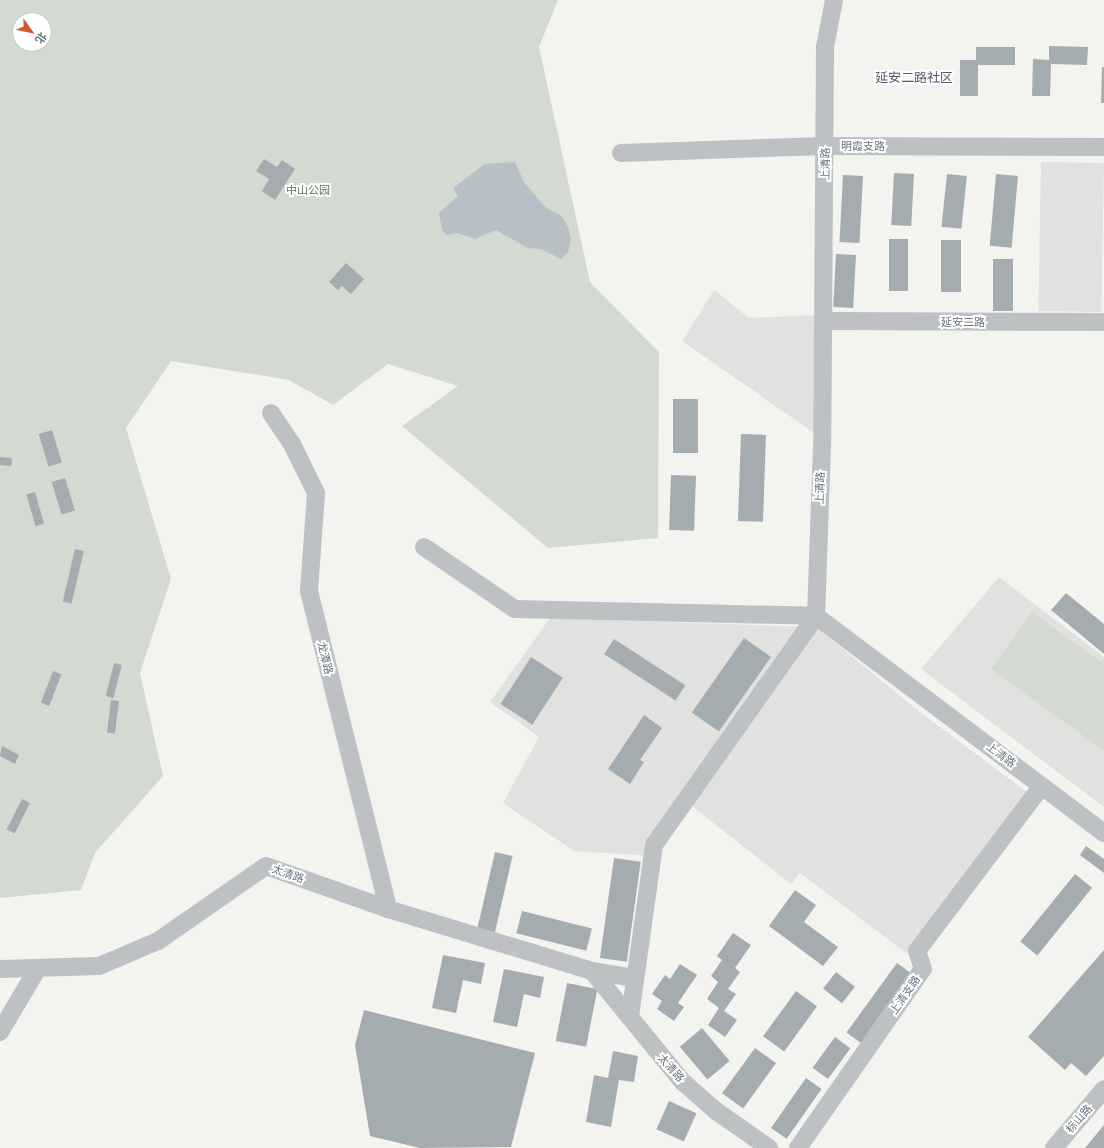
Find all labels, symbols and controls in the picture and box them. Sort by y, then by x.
north arrow [12,12,52,52]
text: 北 [32,30,50,46]
district label: 延安二路社区 [875,69,953,85]
street label: 明霞支路 [841,139,885,153]
street label: 上清路 [818,148,832,180]
park label: 中山公园 [286,183,330,197]
street label: 延安二路 [941,315,985,329]
street label: 上清路 [813,471,827,505]
street label: 龙潭路 [315,640,335,676]
street label: 上清路 [984,740,1018,770]
street label: 太清路 [270,862,306,886]
street label: 上清支路 [887,973,923,1017]
street label: 太清路 [655,1051,687,1085]
street label: 标山路 [1063,1102,1095,1136]

